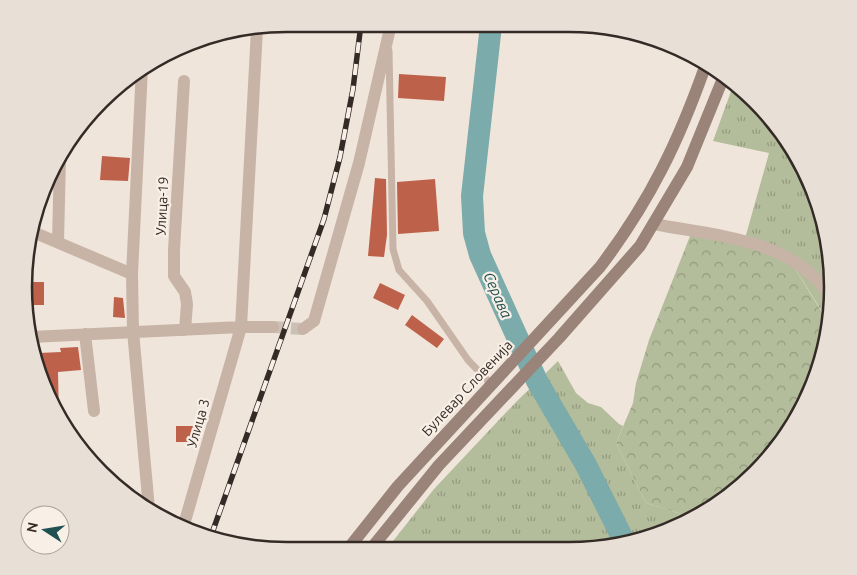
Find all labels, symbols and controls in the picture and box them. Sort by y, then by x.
street label: Улица-19 [152,176,172,236]
water label: Серава [480,269,516,321]
street label: Булевар Словенија [418,337,516,439]
street label: Улица 3 [183,397,213,449]
north arrow [20,505,70,555]
text: N [23,521,41,534]

